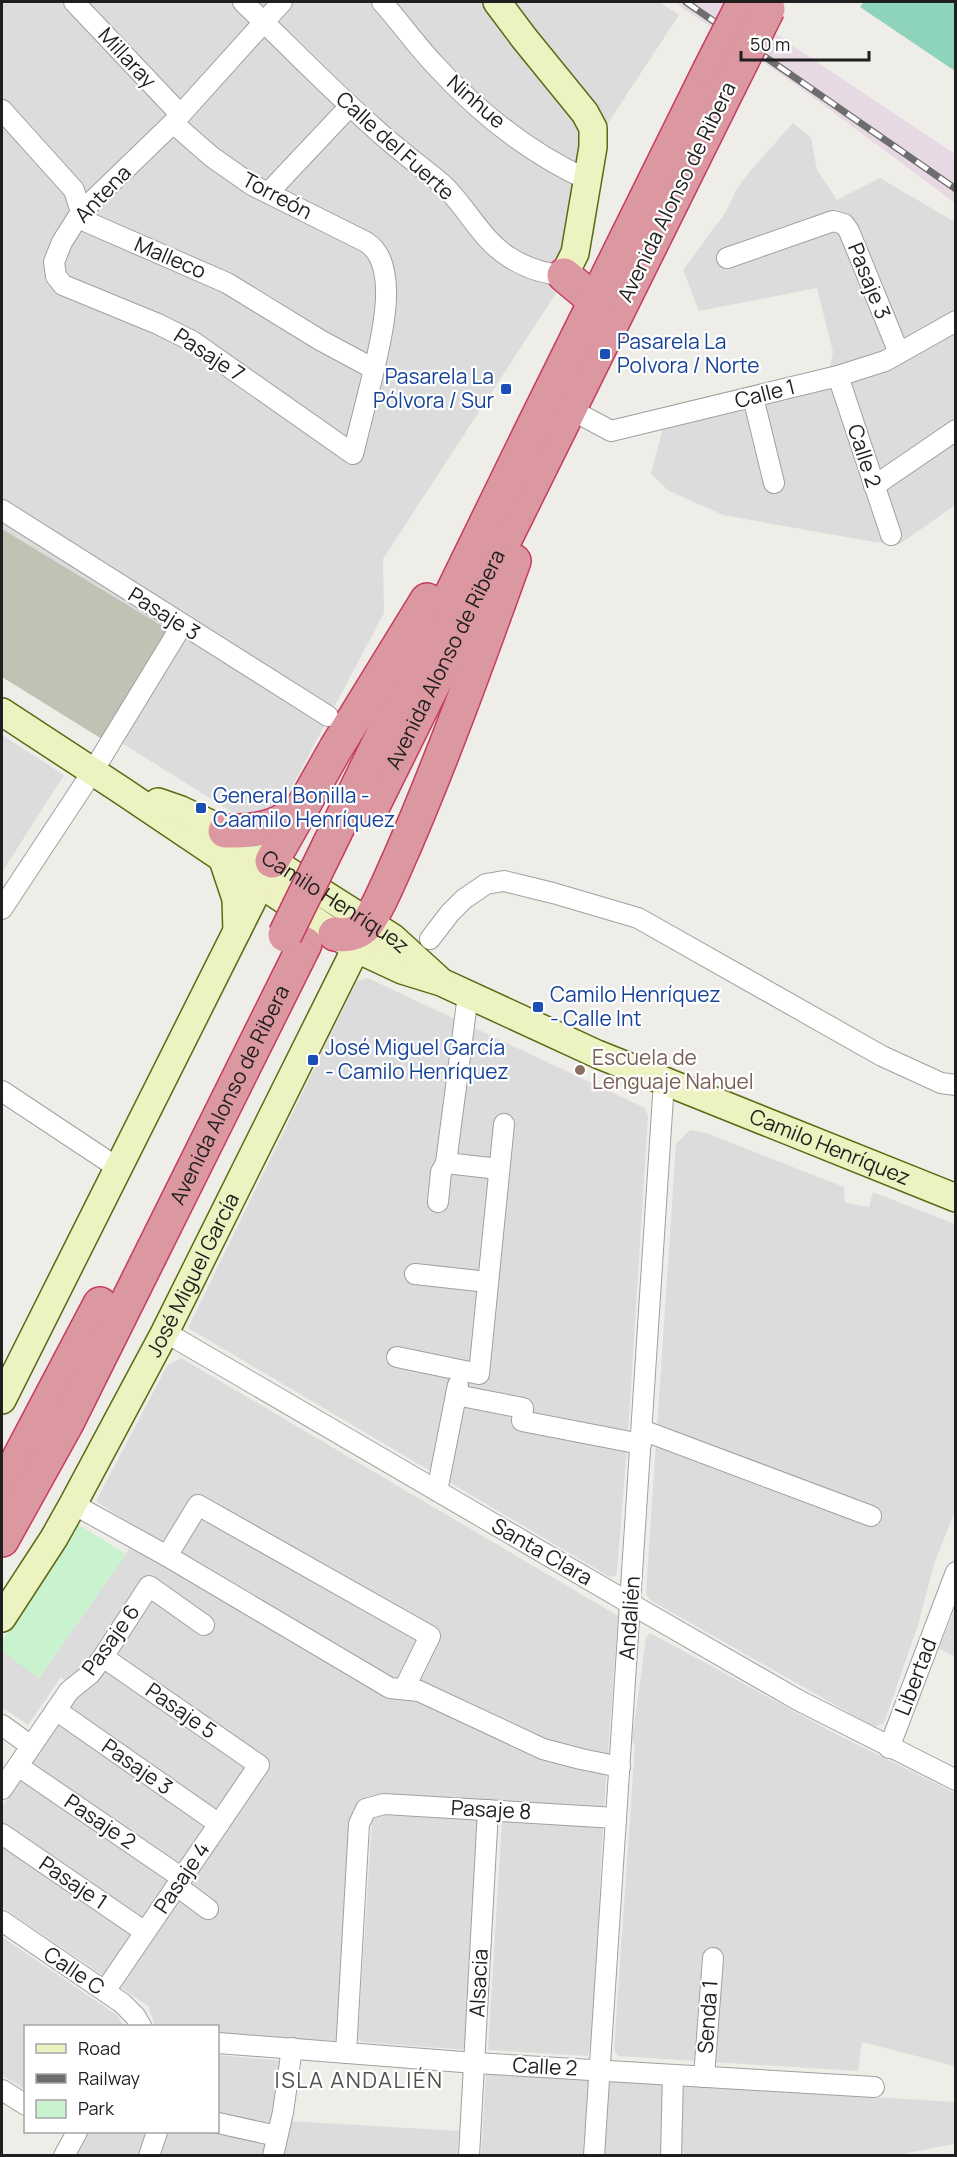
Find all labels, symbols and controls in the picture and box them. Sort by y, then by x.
street label: Millaray [92,21,163,94]
scale bar [741,24,868,62]
text: 50 m [750,32,790,56]
street label: Ninhue [441,68,512,134]
street label: Avenida Alonso de Ribera [611,77,742,306]
street label: Calle del Fuerte [331,85,461,206]
street label: Antena [68,158,137,228]
street label: Torreón [238,165,317,225]
street label: Malleco [130,230,210,285]
street label: Pasaje 3 [842,238,898,323]
street label: Pasaje 7 [169,321,250,387]
place label: Pasarela La Polvora / Norte [617,327,760,379]
marker: Pasarela La Polvora / Norte [598,347,612,361]
place label: Pasarela La Pólvora / Sur [373,362,494,414]
street label: Calle 1 [732,372,798,414]
marker: Pasarela La Pólvora / Sur [499,382,513,396]
street label: Calle 2 [842,420,888,491]
street label: Avenida Alonso de Ribera [378,544,511,774]
street label: Pasaje 3 [123,580,206,646]
place label: General Bonilla - Caamilo Henríquez [213,781,395,833]
marker: General Bonilla - Caamilo Henríquez [194,801,208,815]
street label: Camilo Henríquez [256,843,416,959]
street label: Avenida Alonso de Ribera [163,980,295,1209]
place label: Camilo Henríquez - Calle Int [550,980,721,1032]
marker: Camilo Henríquez - Calle Int [531,1000,545,1014]
place label: José Miguel García - Camilo Henríquez [325,1033,509,1085]
place label: Escuela de Lenguaje Nahuel [592,1043,754,1095]
marker: José Miguel García - Camilo Henríquez [306,1053,320,1067]
marker: Escuela de Lenguaje Nahuel [573,1063,587,1077]
street label: Camilo Henríquez [746,1102,915,1191]
street label: José Miguel García [139,1188,245,1362]
street label: Santa Clara [487,1511,598,1591]
street label: Andalién [612,1575,646,1661]
street label: Pasaje 6 [75,1598,145,1681]
street label: Libertad [888,1634,943,1719]
street label: Pasaje 5 [141,1676,223,1745]
street label: Pasaje 3 [97,1732,178,1801]
street label: Pasaje 2 [59,1787,142,1855]
street label: Pasaje 8 [450,1793,532,1825]
street label: Pasaje 4 [147,1836,215,1919]
street label: Pasaje 1 [34,1849,113,1915]
street label: Calle C [39,1940,111,2001]
street label: Alsacia [462,1948,494,2018]
street label: Senda 1 [690,1979,724,2055]
legend [24,2025,219,2133]
text: Road [78,2036,121,2060]
street label: Calle 2 [512,2050,578,2082]
district label: ISLA ANDALIÉN [275,2065,444,2095]
text: Railway [78,2066,140,2090]
text: Park [78,2096,115,2120]

